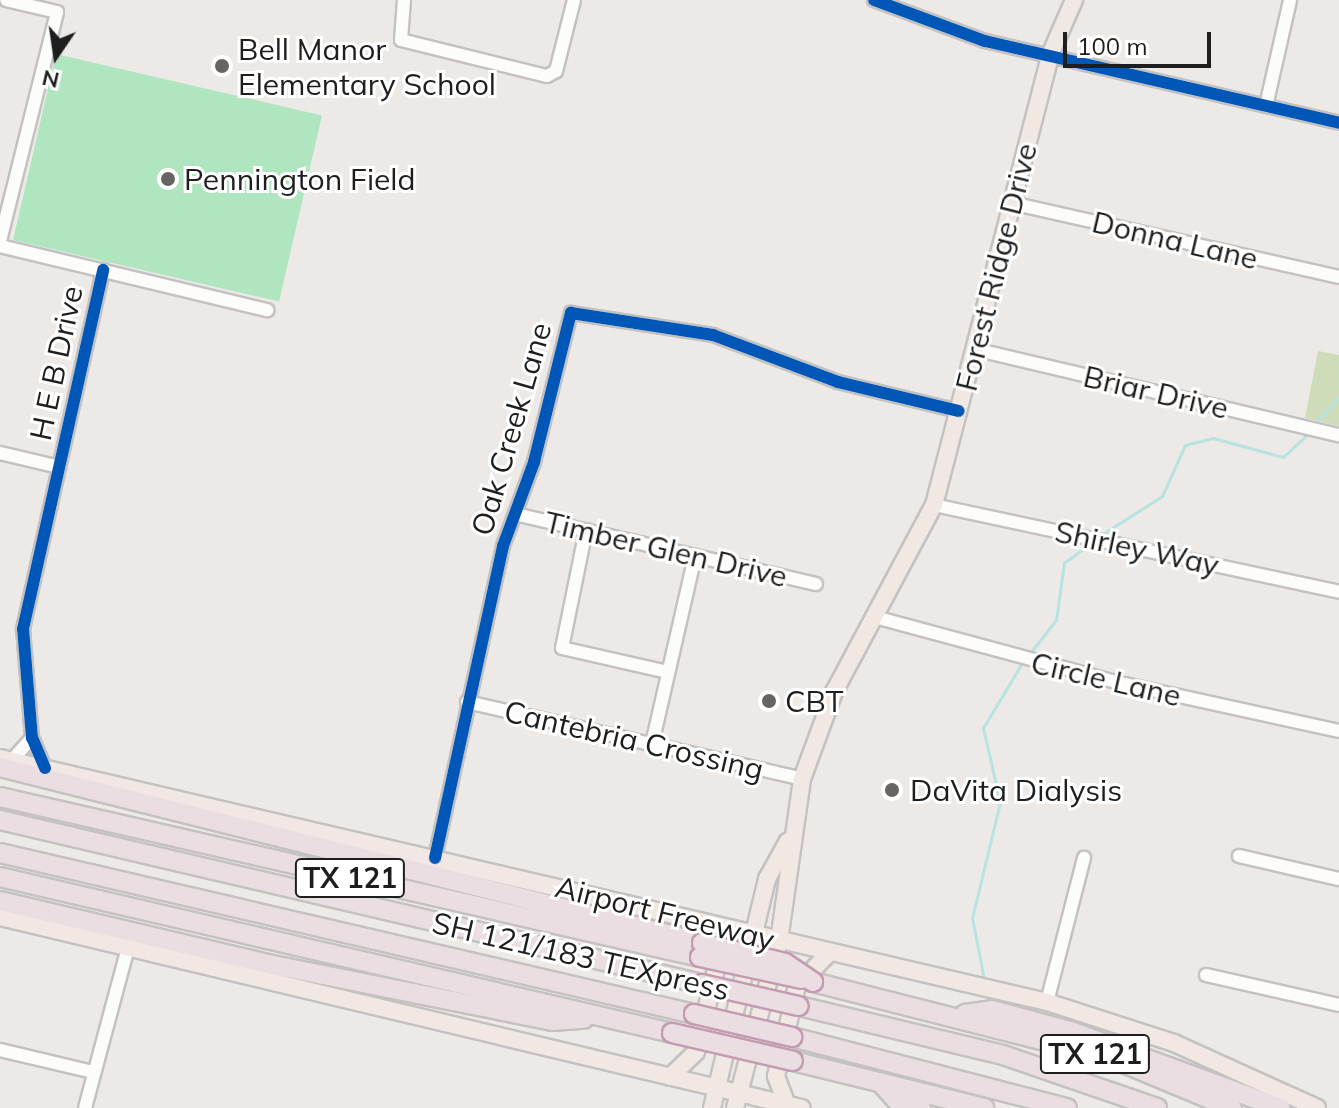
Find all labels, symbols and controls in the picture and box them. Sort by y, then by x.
north arrow [16,16,96,96]
scale bar [1067,16,1215,66]
place label: Bell Manor Elementary School [238,31,496,102]
text: 100 m [1077,31,1148,61]
marker: Bell Manor Elementary School [213,57,231,75]
text: N [39,64,62,95]
street label: Forest Ridge Drive [948,139,1044,395]
place label: Pennington Field [184,161,415,197]
marker: Pennington Field [159,170,177,188]
street label: Donna Lane [1089,203,1261,277]
street label: H E B Drive [22,282,90,444]
street label: Oak Creek Lane [463,318,559,540]
street label: Briar Drive [1080,358,1232,426]
street label: Timber Glen Drive [541,504,791,594]
street label: Shirley Way [1052,513,1222,583]
street label: Circle Lane [1028,644,1184,714]
place label: CBT [785,683,844,719]
marker: CBT [760,692,778,710]
street label: Cantebria Crossing [501,693,767,787]
place label: DaVita Dialysis [910,772,1122,808]
marker: DaVita Dialysis [881,779,903,801]
road number: TX 121 [294,854,406,902]
street label: Airport Freeway [552,868,778,958]
street label: SH 121/183 TEXpress [429,904,733,1008]
road number: TX 121 [1039,1030,1151,1078]

